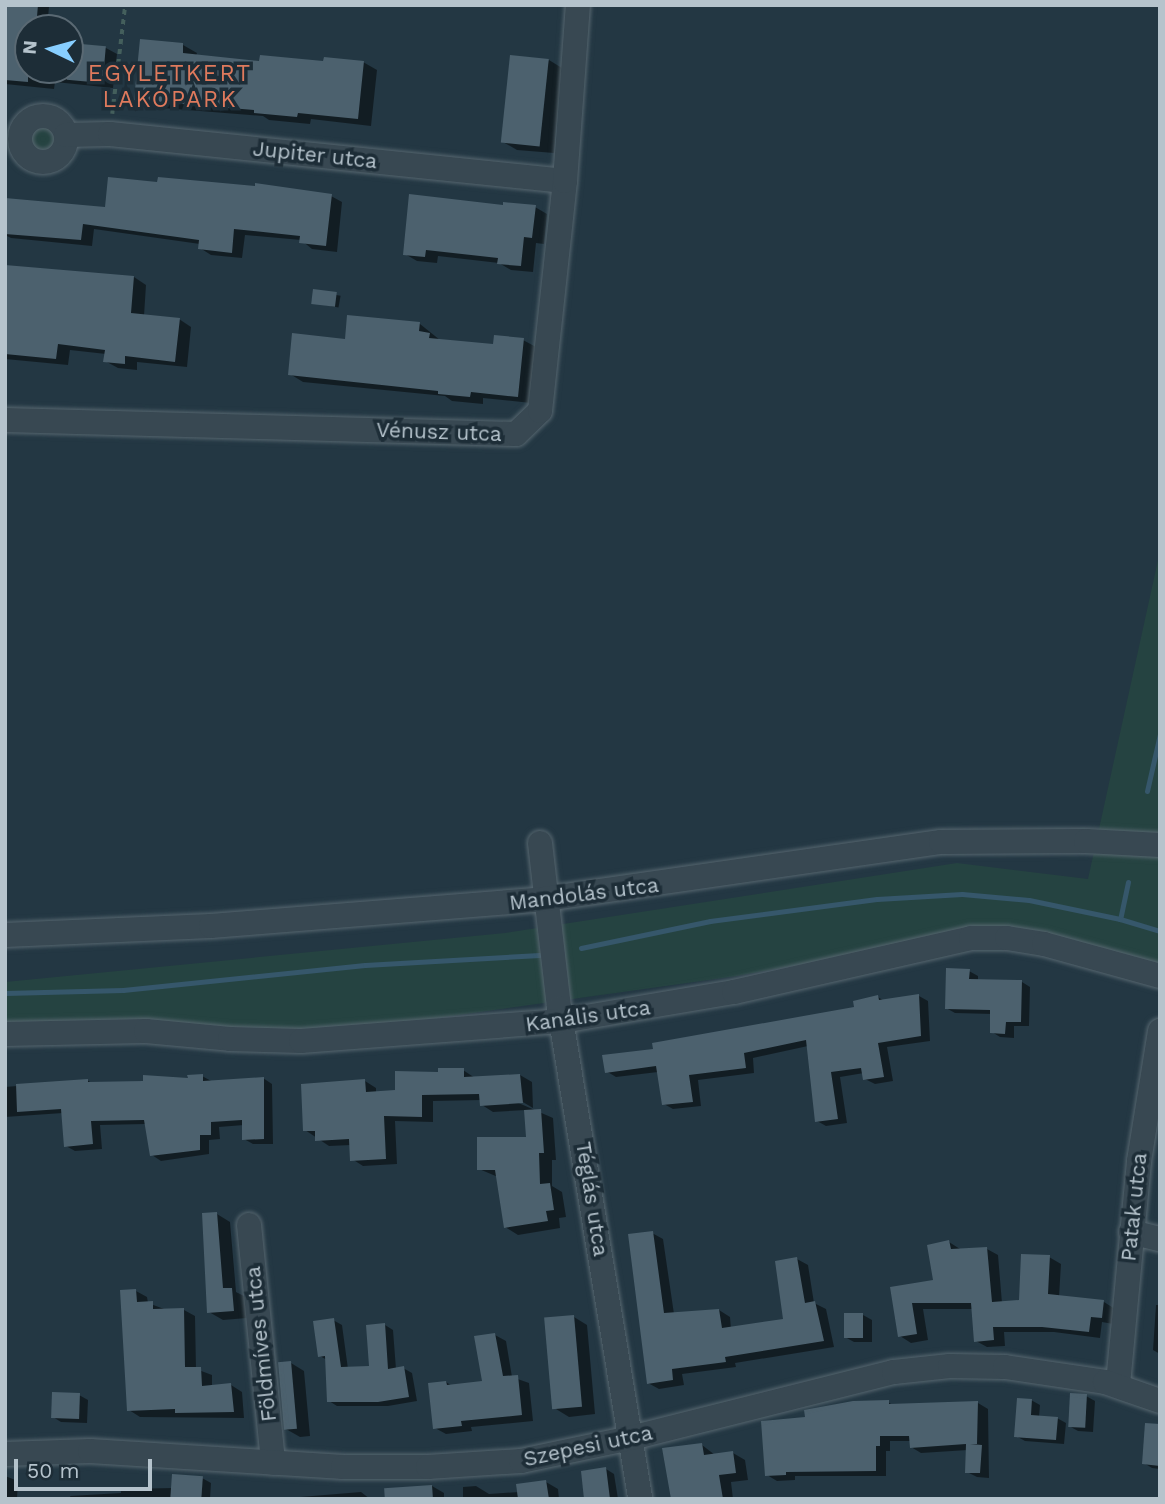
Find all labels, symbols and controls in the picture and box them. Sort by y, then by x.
north arrow [14,14,84,84]
text: N [18,39,42,55]
district label: EGYLETKERT LAKÓPARK [89,60,251,114]
street label: Jupiter utca [251,136,379,174]
street label: Vénusz utca [376,417,502,447]
street label: Mandolás utca [508,872,660,916]
street label: Kanális utca [524,995,652,1037]
street label: Téglás utca [571,1140,613,1258]
street label: Patak utca [1116,1151,1152,1263]
street label: Földmíves utca [240,1265,282,1423]
street label: Szepesi utca [521,1420,655,1472]
scale bar [18,1444,156,1488]
text: 50 m [27,1458,79,1483]

